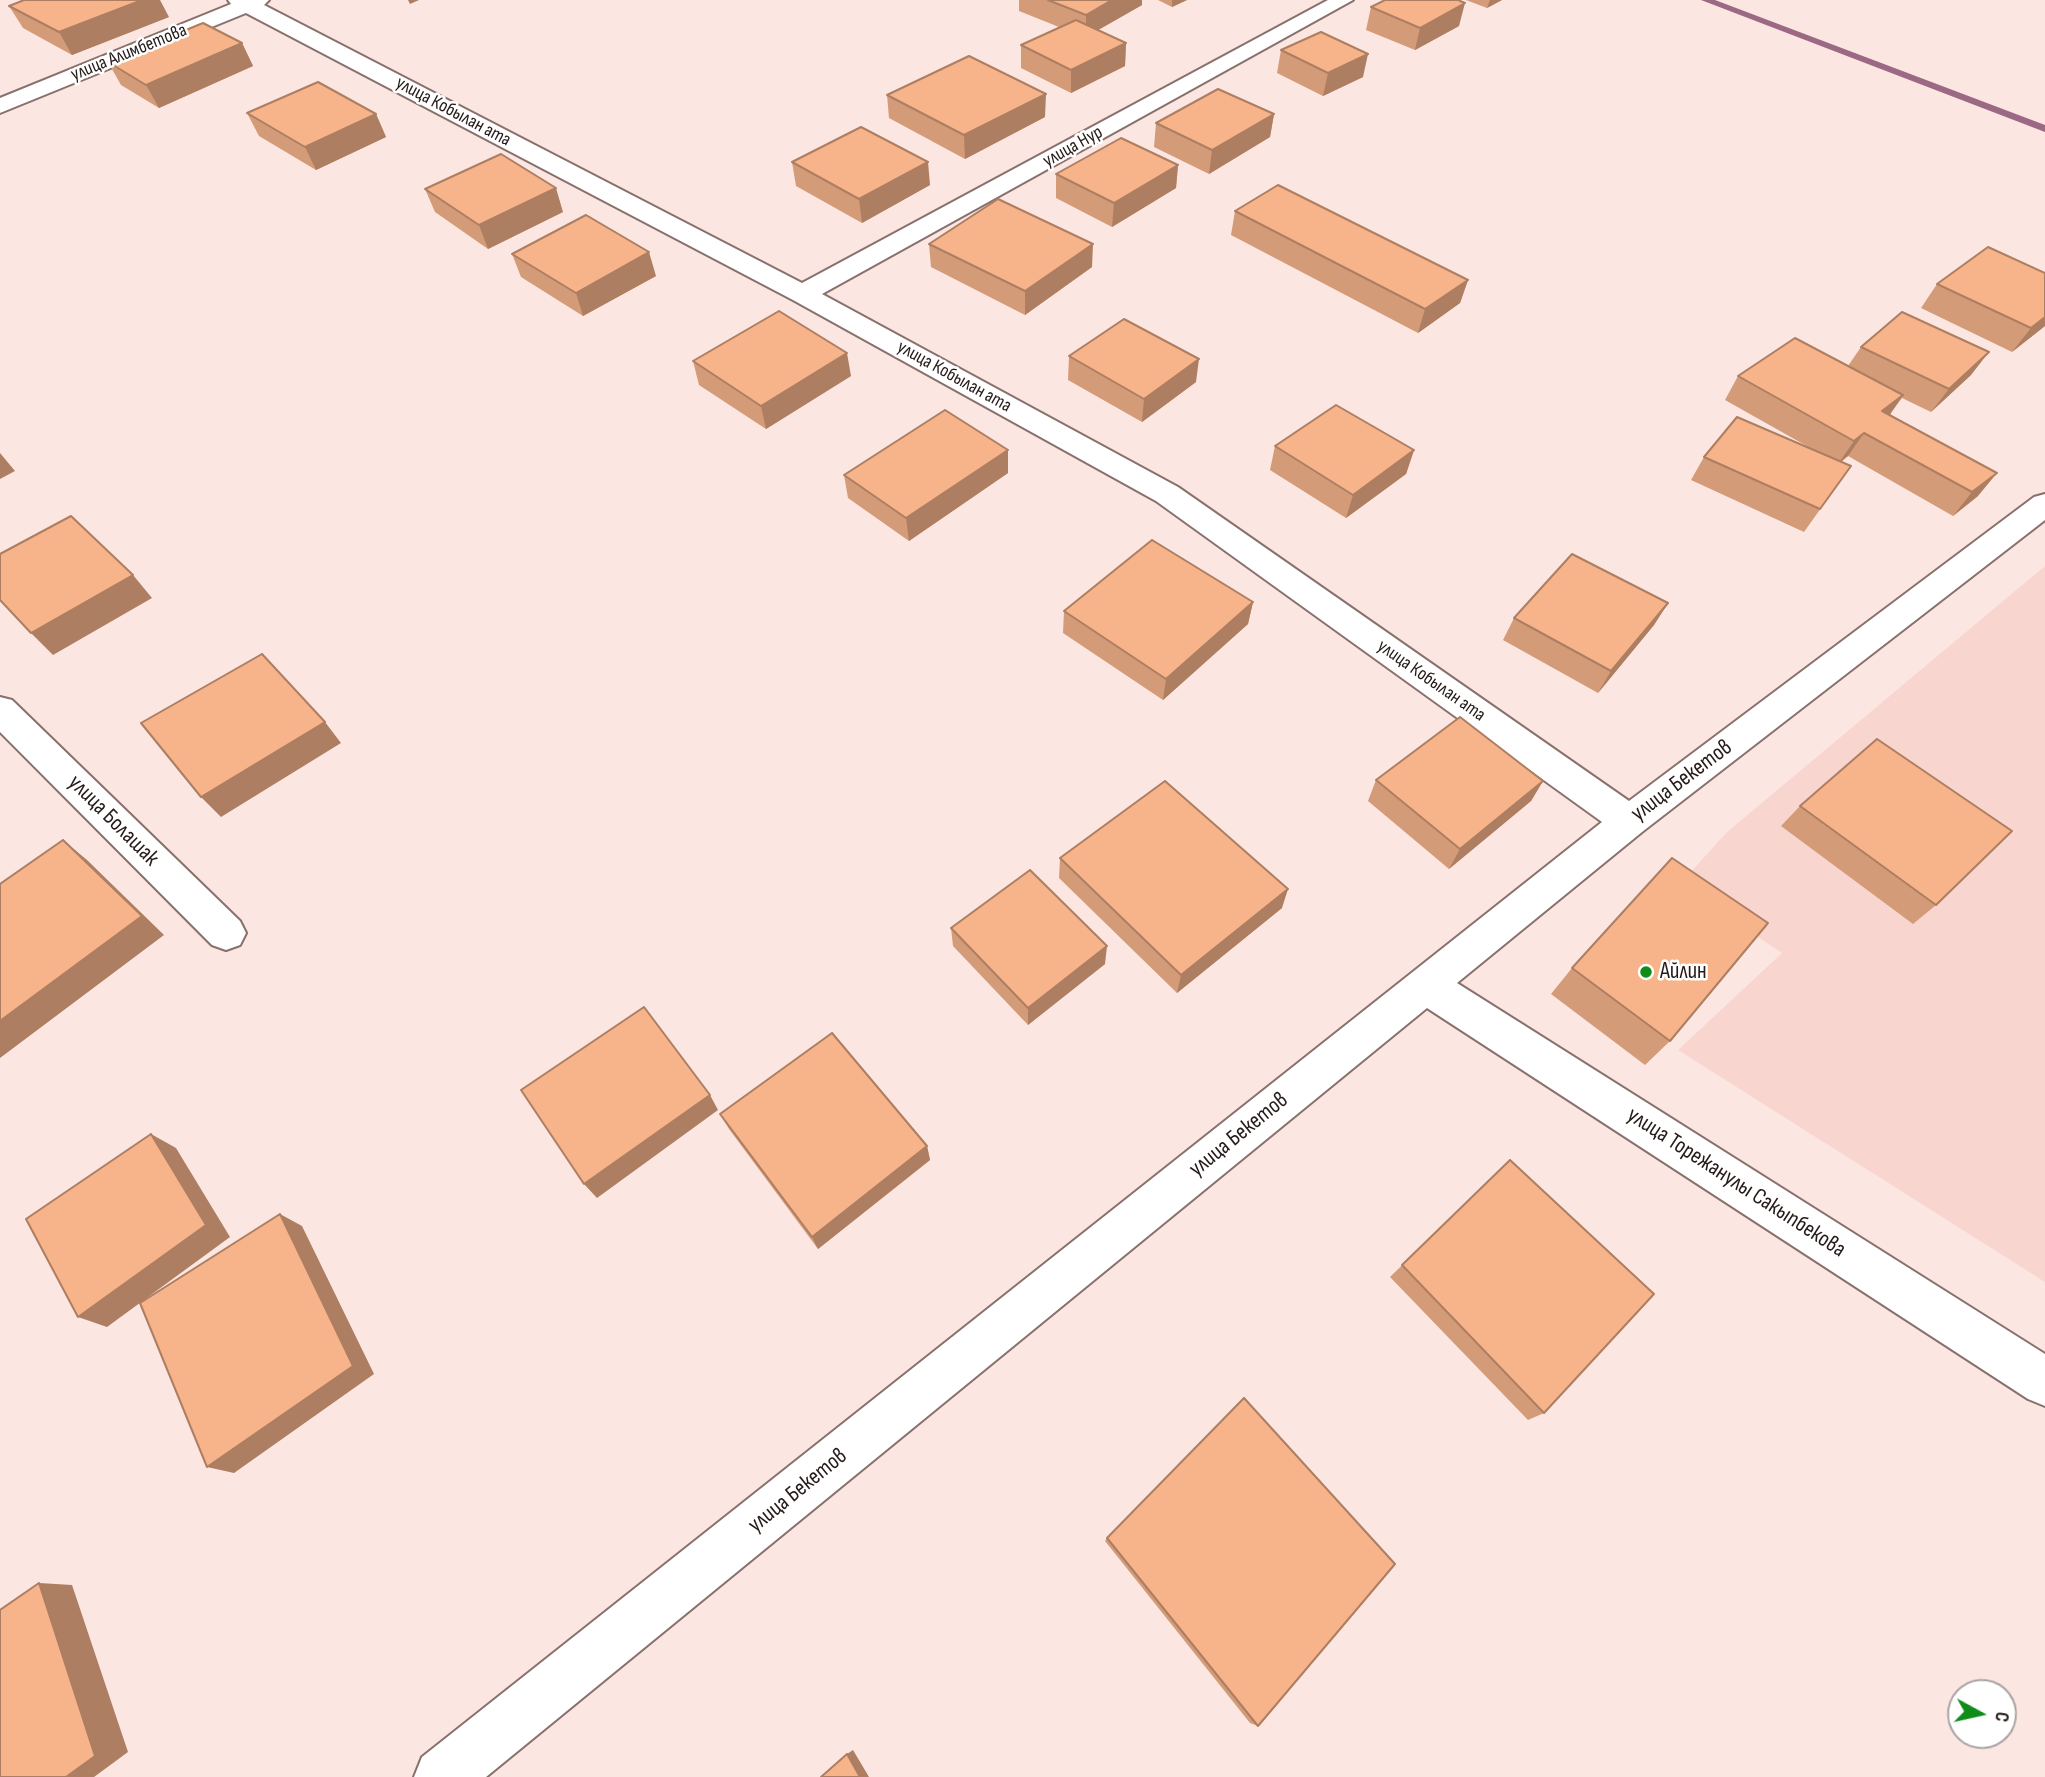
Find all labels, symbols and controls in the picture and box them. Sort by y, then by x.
street label: улица Алимбетова [68,19,190,87]
street label: улица Кобылан ата [392,72,514,152]
street label: улица Нур [1039,121,1107,173]
street label: улица Кобылан ата [893,336,1015,418]
street label: улица Кобылан ата [1372,635,1490,727]
street label: улица Бекетов [1626,734,1738,828]
street label: улица Болашак [62,770,164,872]
place label: Айлин [1660,958,1707,986]
marker: Айлин [1638,964,1654,980]
street label: улица Бекетов [1184,1087,1294,1183]
street label: улица Торежанулы Сакыпбекова [1621,1102,1851,1264]
street label: улица Бекетов [743,1443,853,1539]
north arrow [1947,1679,2017,1749]
text: С [1989,1710,2013,1723]

